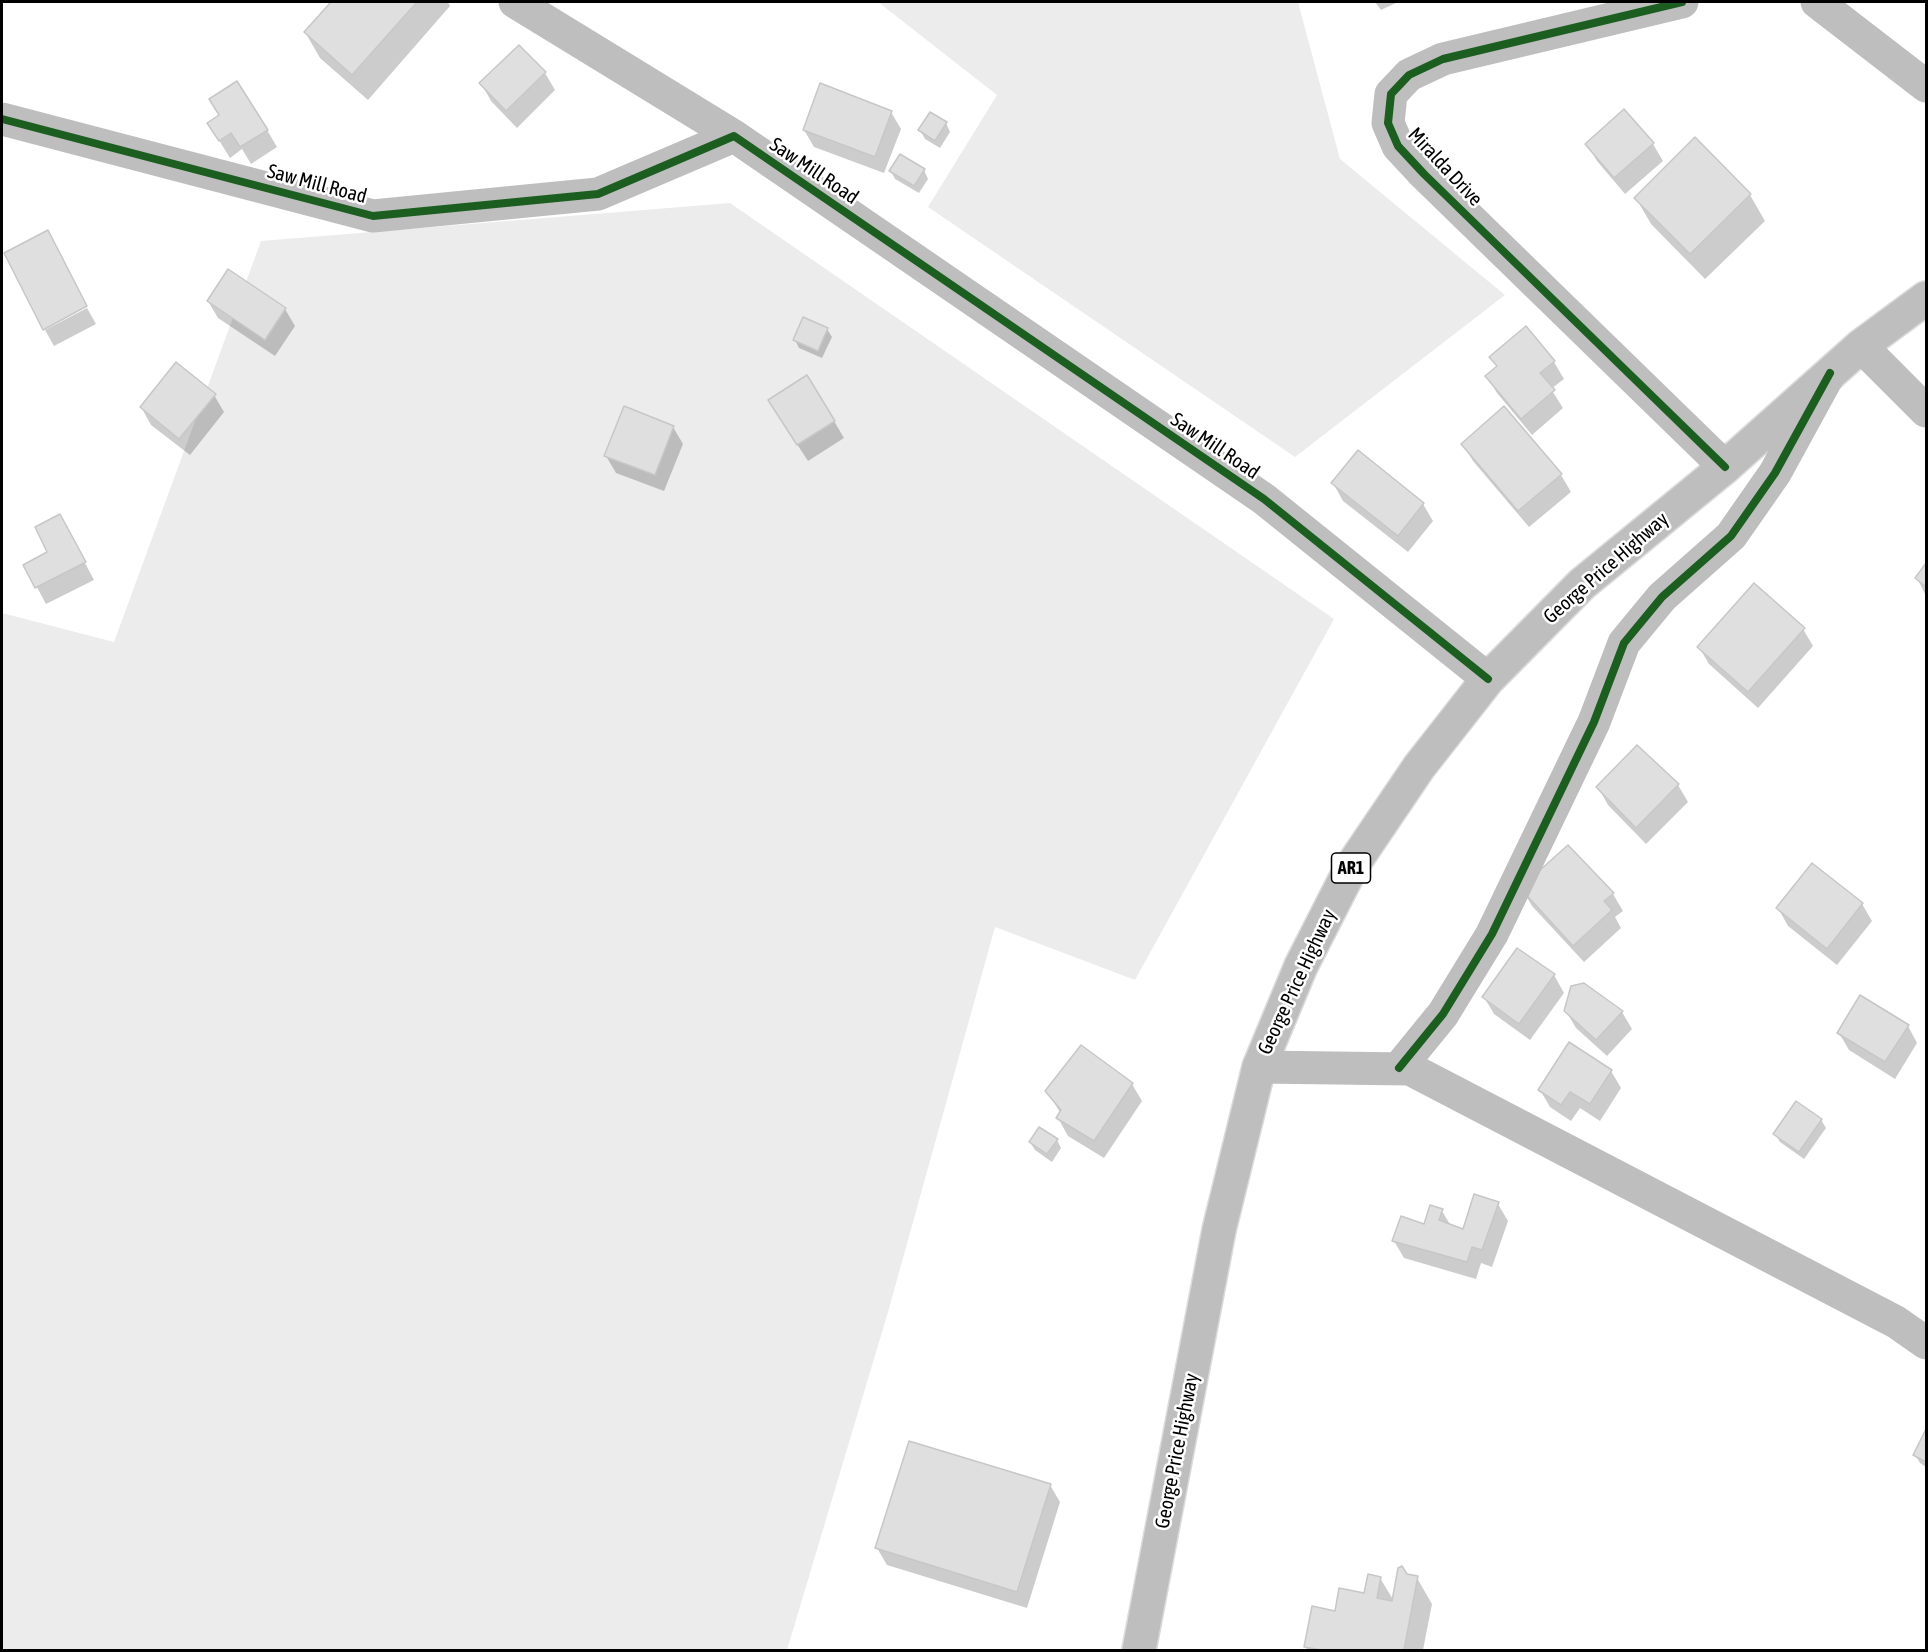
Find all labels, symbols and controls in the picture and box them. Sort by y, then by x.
street label: Miralda Drive [1403,123,1487,211]
street label: Saw Mill Road [765,133,863,209]
street label: Saw Mill Road [265,159,369,209]
street label: Saw Mill Road [1166,408,1264,484]
street label: George Price Highway [1539,507,1673,629]
road number: AR1 [1332,853,1370,883]
street label: George Price Highway [1253,906,1341,1058]
street label: George Price Highway [1150,1371,1204,1531]

